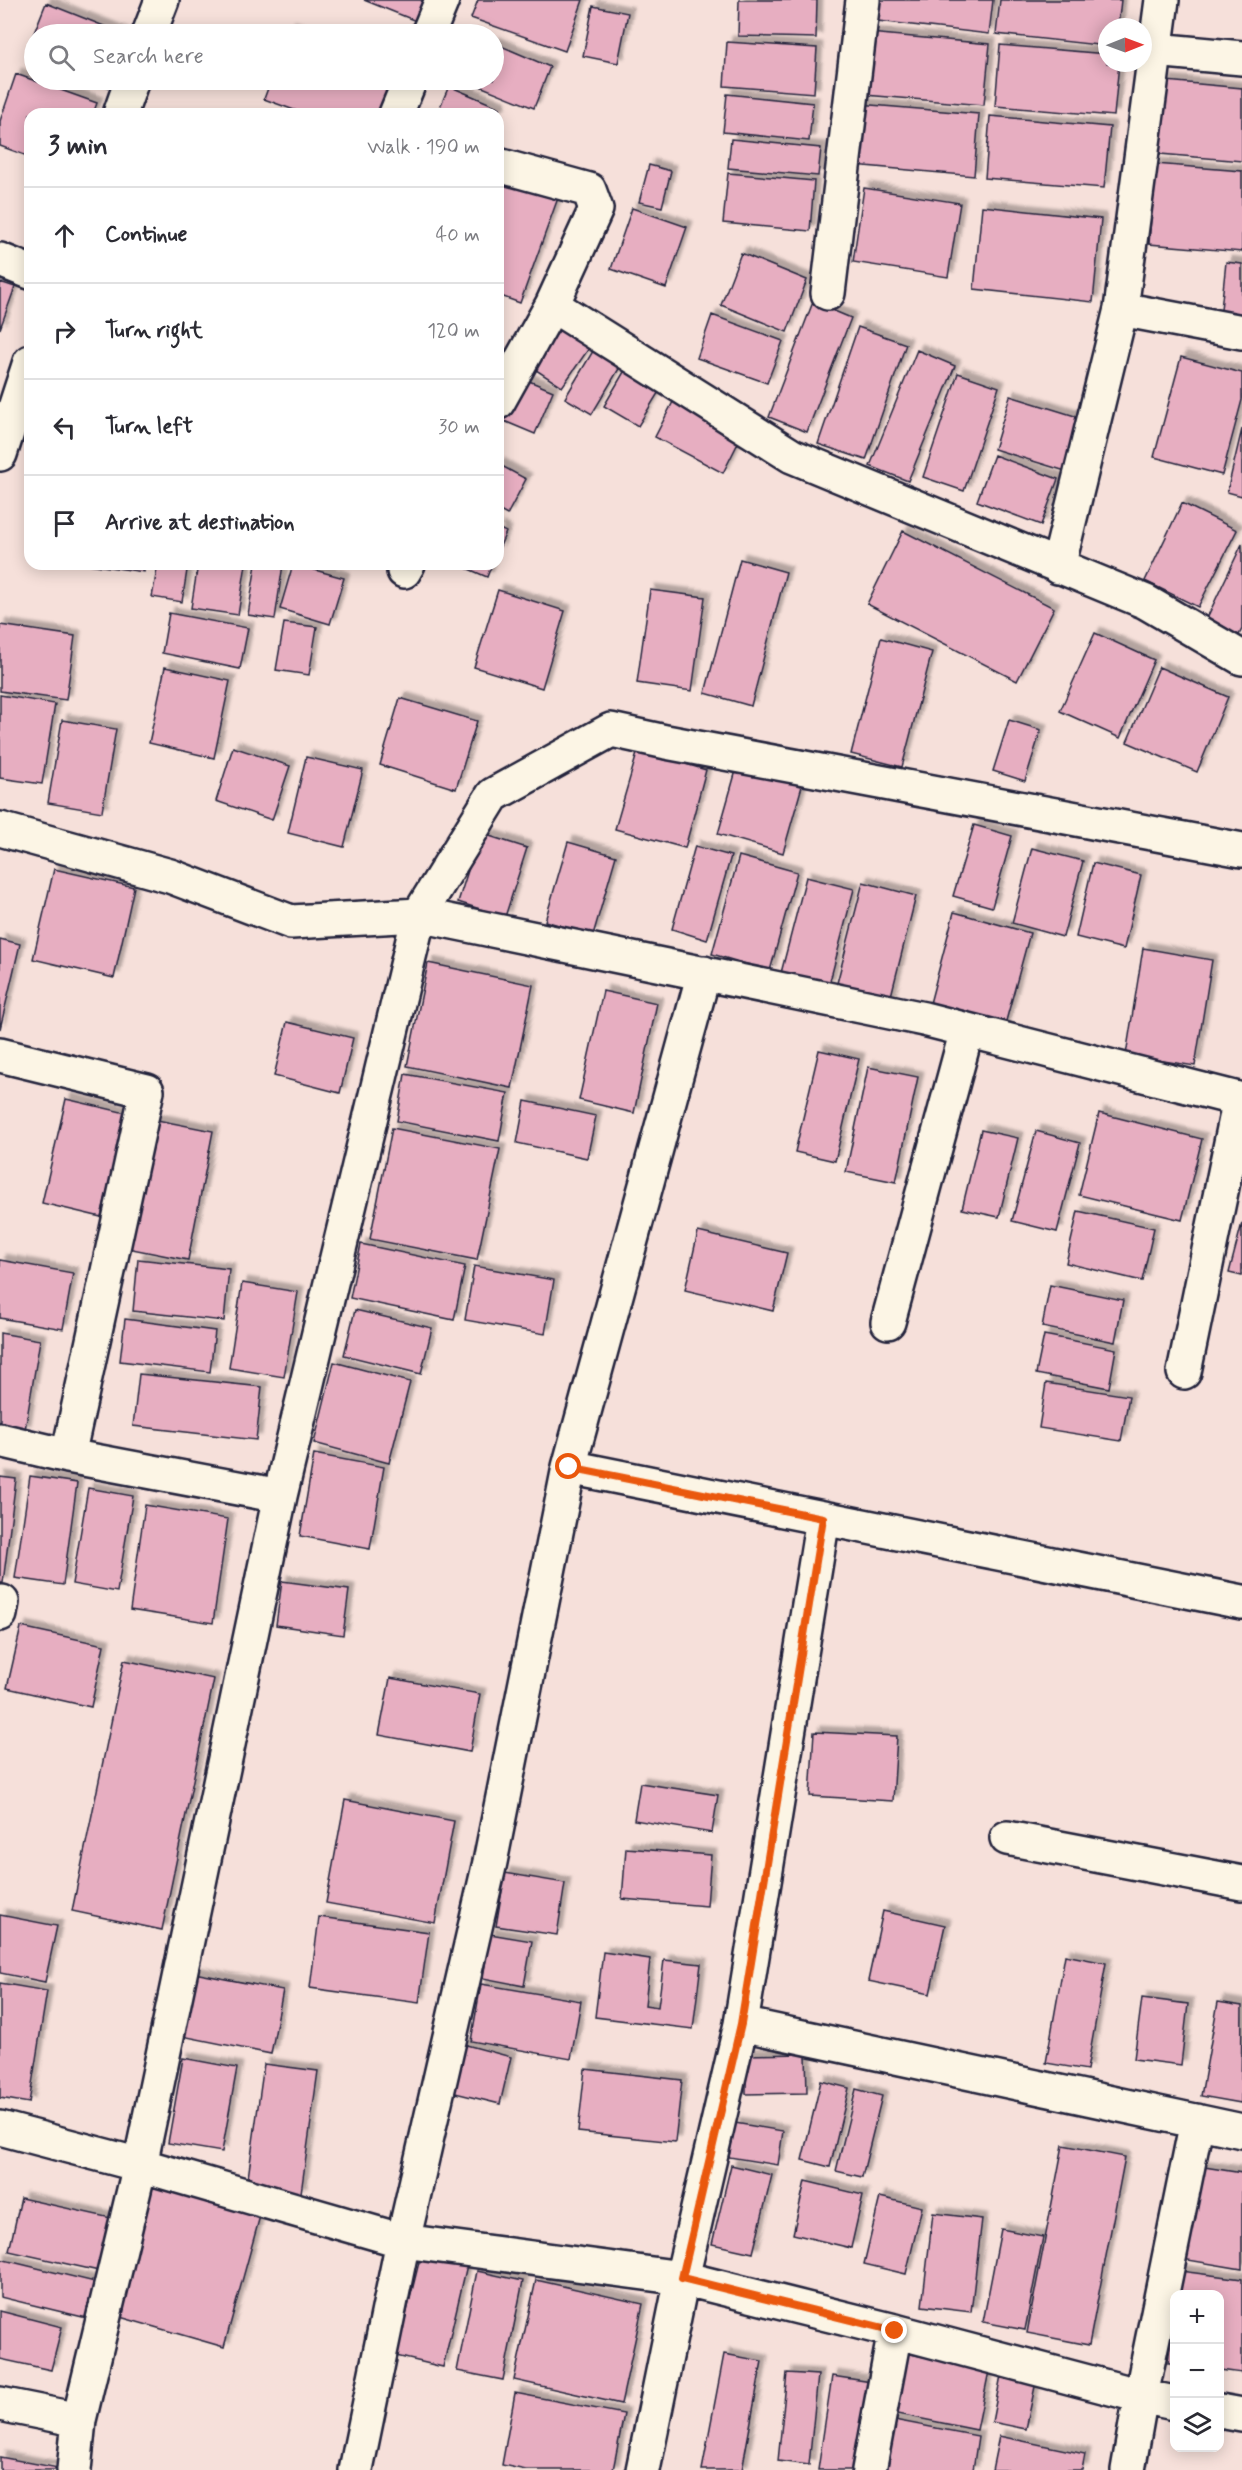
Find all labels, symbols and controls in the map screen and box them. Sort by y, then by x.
north arrow [1098,18,1152,72]
search box [24,24,504,90]
icon: search [45,41,78,74]
text: Search here [93,43,204,71]
text: 3 min [48,130,108,164]
text: Walk · 190 m [367,134,480,161]
icon: ahead [48,219,81,252]
text: Continue [105,221,187,249]
text: 40 m [436,222,480,249]
icon: right [48,315,81,348]
text: Turn right [105,317,203,345]
text: 120 m [427,318,480,345]
icon: left [48,411,81,444]
text: Turn left [105,413,193,441]
text: 30 m [438,414,480,441]
icon: arrive [48,507,81,540]
text: Arrive at destination [105,509,295,537]
route start [555,1453,581,1479]
map controls [1170,2290,1224,2452]
button: + [1170,2290,1224,2344]
route end [881,2317,907,2343]
button: − [1170,2344,1224,2398]
button: layers [1170,2398,1224,2452]

